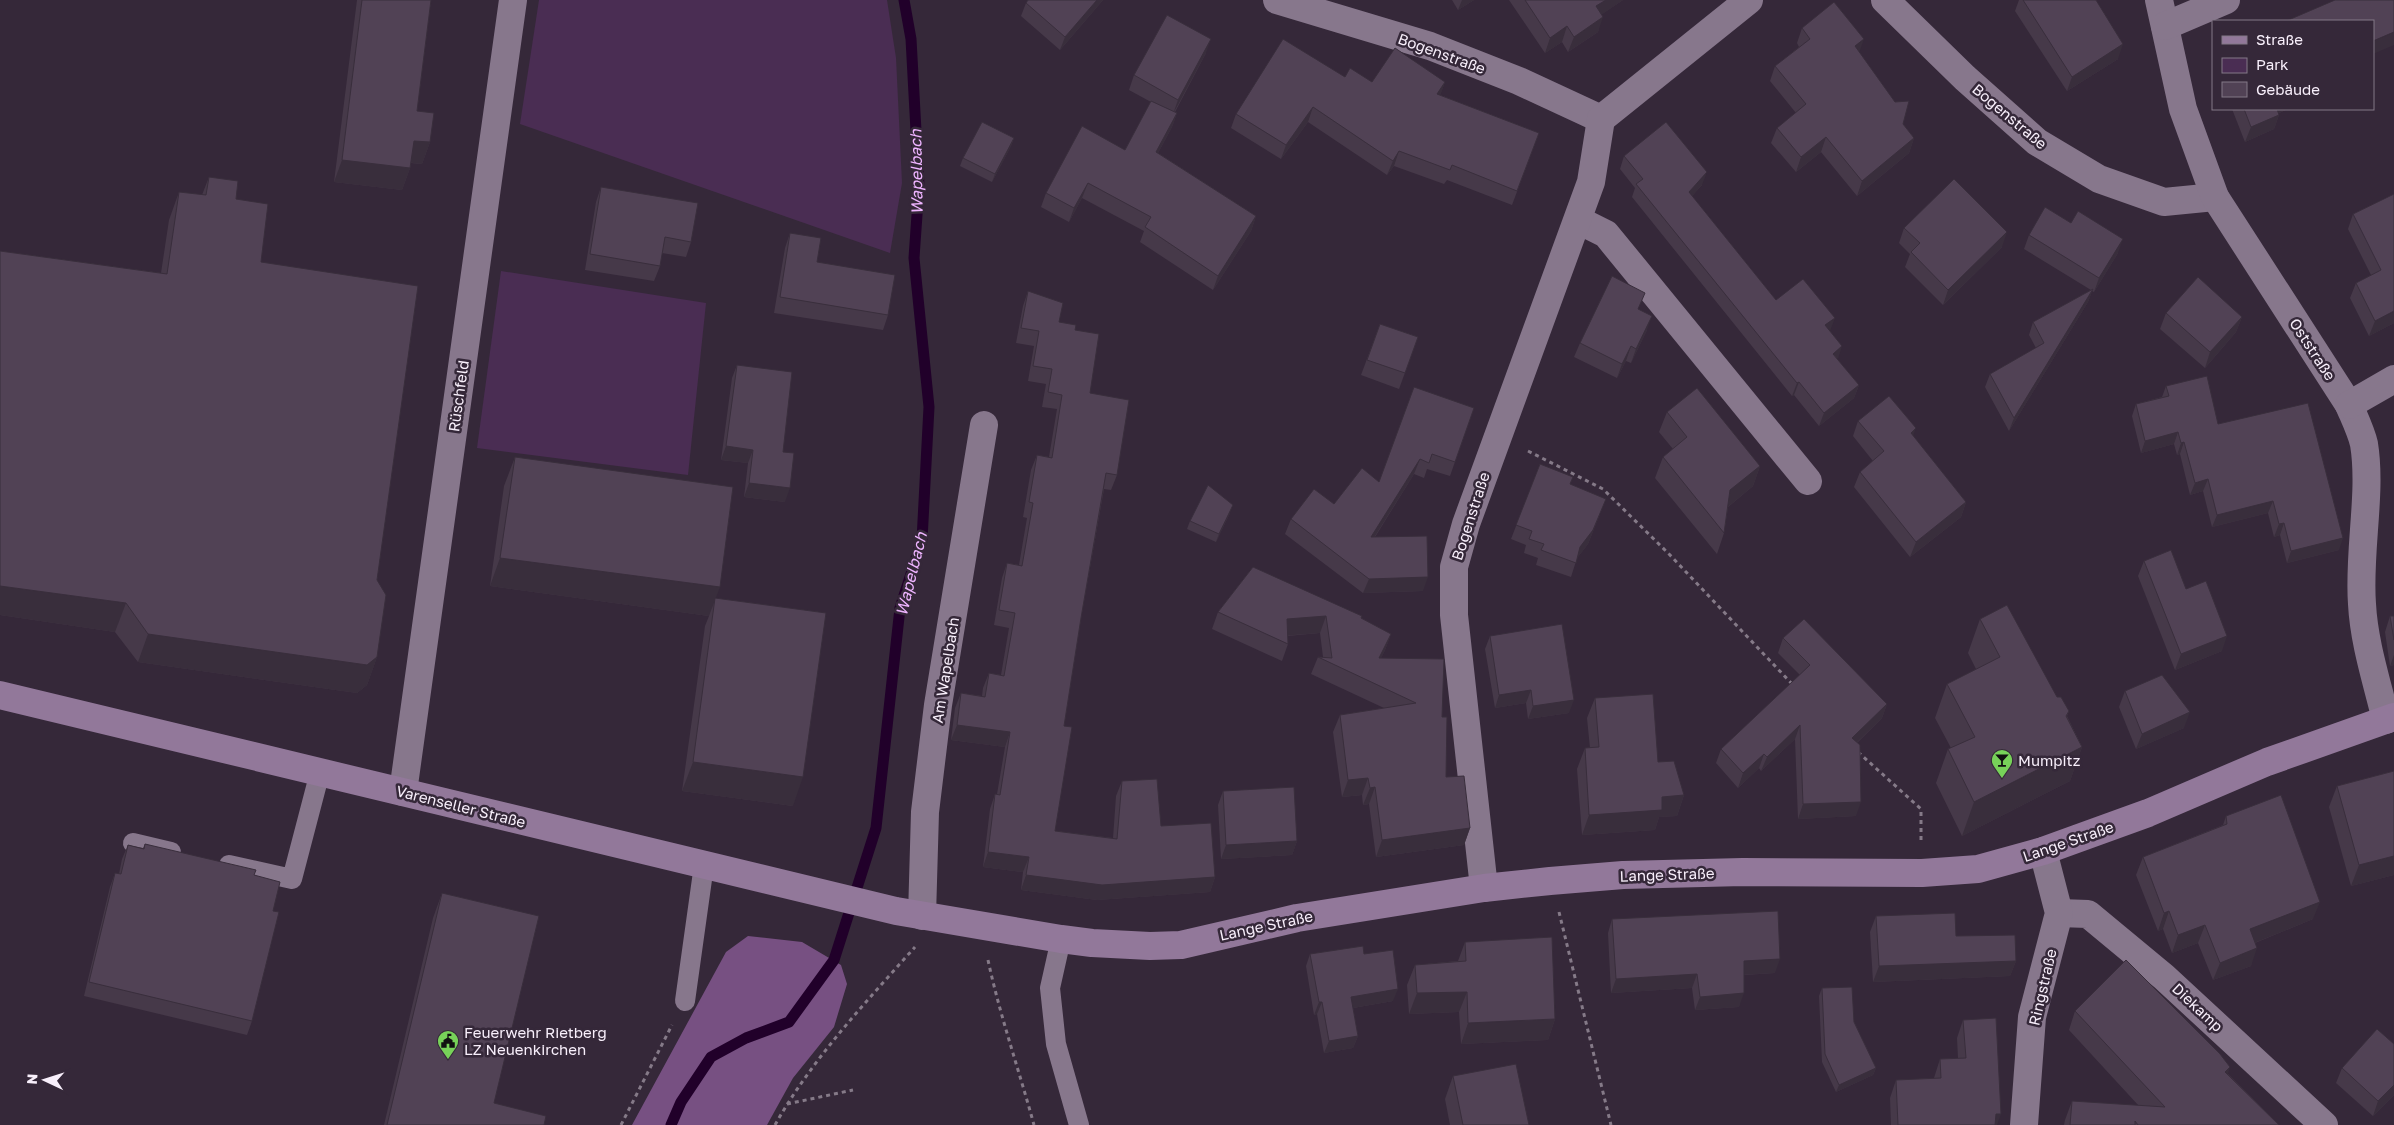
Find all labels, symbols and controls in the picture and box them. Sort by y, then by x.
legend [2212,20,2374,110]
street label: Bogenstraße [1396,29,1488,77]
text: Straße [2256,30,2303,48]
text: Park [2256,55,2289,73]
street label: Bogenstraße [1969,80,2051,153]
text: Gebäude [2256,80,2320,98]
water label: Wapelbach [905,128,927,215]
street label: Oststraße [2286,315,2340,384]
street label: Rüschfeld [444,359,472,433]
street label: Bogenstraße [1447,469,1493,562]
water label: Wapelbach [891,529,931,618]
street label: Am Wapelbach [928,616,962,724]
bar icon: Mumpitz [1990,748,2014,779]
place label: Mumpitz [2018,751,2081,769]
street label: Varenseller Straße [395,781,528,831]
street label: Lange Straße [2020,817,2116,865]
street label: Lange Straße [1619,863,1715,885]
street label: Lange Straße [1218,906,1315,944]
street label: Ringstraße [2024,947,2060,1027]
street label: Diekamp [2169,979,2227,1035]
place label: Feuerwehr Rietberg LZ Neuenkirchen [464,1023,607,1058]
public building icon: Feuerwehr Rietberg LZ Neuenkirchen [436,1029,460,1060]
north arrow [20,1055,70,1105]
text: N [23,1073,40,1085]

